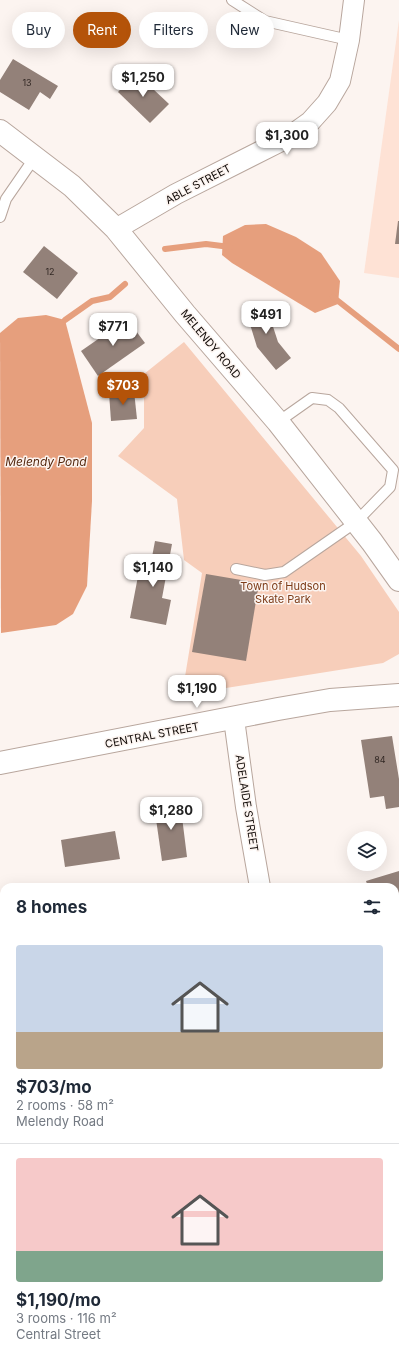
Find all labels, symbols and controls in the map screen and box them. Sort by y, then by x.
chip: Buy [12,12,65,48]
chip: Rent [73,12,131,48]
chip: Filters [139,12,208,48]
chip: New [216,12,274,48]
pin: $1,250 [110,64,176,98]
text: $1,250 [121,69,165,85]
house number: 13 [22,77,32,88]
pin: $1,300 [254,122,320,156]
text: $1,300 [265,127,309,143]
street label: ABLE STREET [163,161,233,207]
house number: 12 [45,266,55,277]
pin: $491 [242,301,290,335]
street label: MELENDY ROAD [178,306,244,382]
text: $491 [250,306,282,322]
pin: $771 [89,313,137,347]
text: $771 [98,318,128,334]
pin: $703 [99,372,147,406]
text: $703 [106,377,140,393]
water label: Melendy Pond [5,454,87,469]
pin: $1,140 [120,554,186,588]
text: $1,140 [133,559,173,575]
park label: Town of Hudson Skate Park [240,579,326,606]
pin: $1,190 [164,675,230,709]
text: $1,190 [177,680,217,696]
street label: CENTRAL STREET [104,719,200,751]
street label: ADELAIDE STREET [232,753,262,853]
house number: 84 [374,754,386,765]
pin: $1,280 [138,797,204,831]
text: $1,280 [149,802,193,818]
map controls [347,831,387,871]
button: layers [347,831,387,871]
icon: filters [361,896,383,918]
text: 8 homes [16,897,87,917]
icon: home [164,971,236,1043]
text: $703/mo [16,1077,92,1097]
text: 2 rooms · 58 m² [16,1097,114,1113]
text: Melendy Road [16,1113,104,1129]
icon: home [164,1184,236,1256]
text: $1,190/mo [16,1290,101,1310]
text: 3 rooms · 116 m² [16,1310,117,1326]
text: Central Street [16,1326,101,1342]

